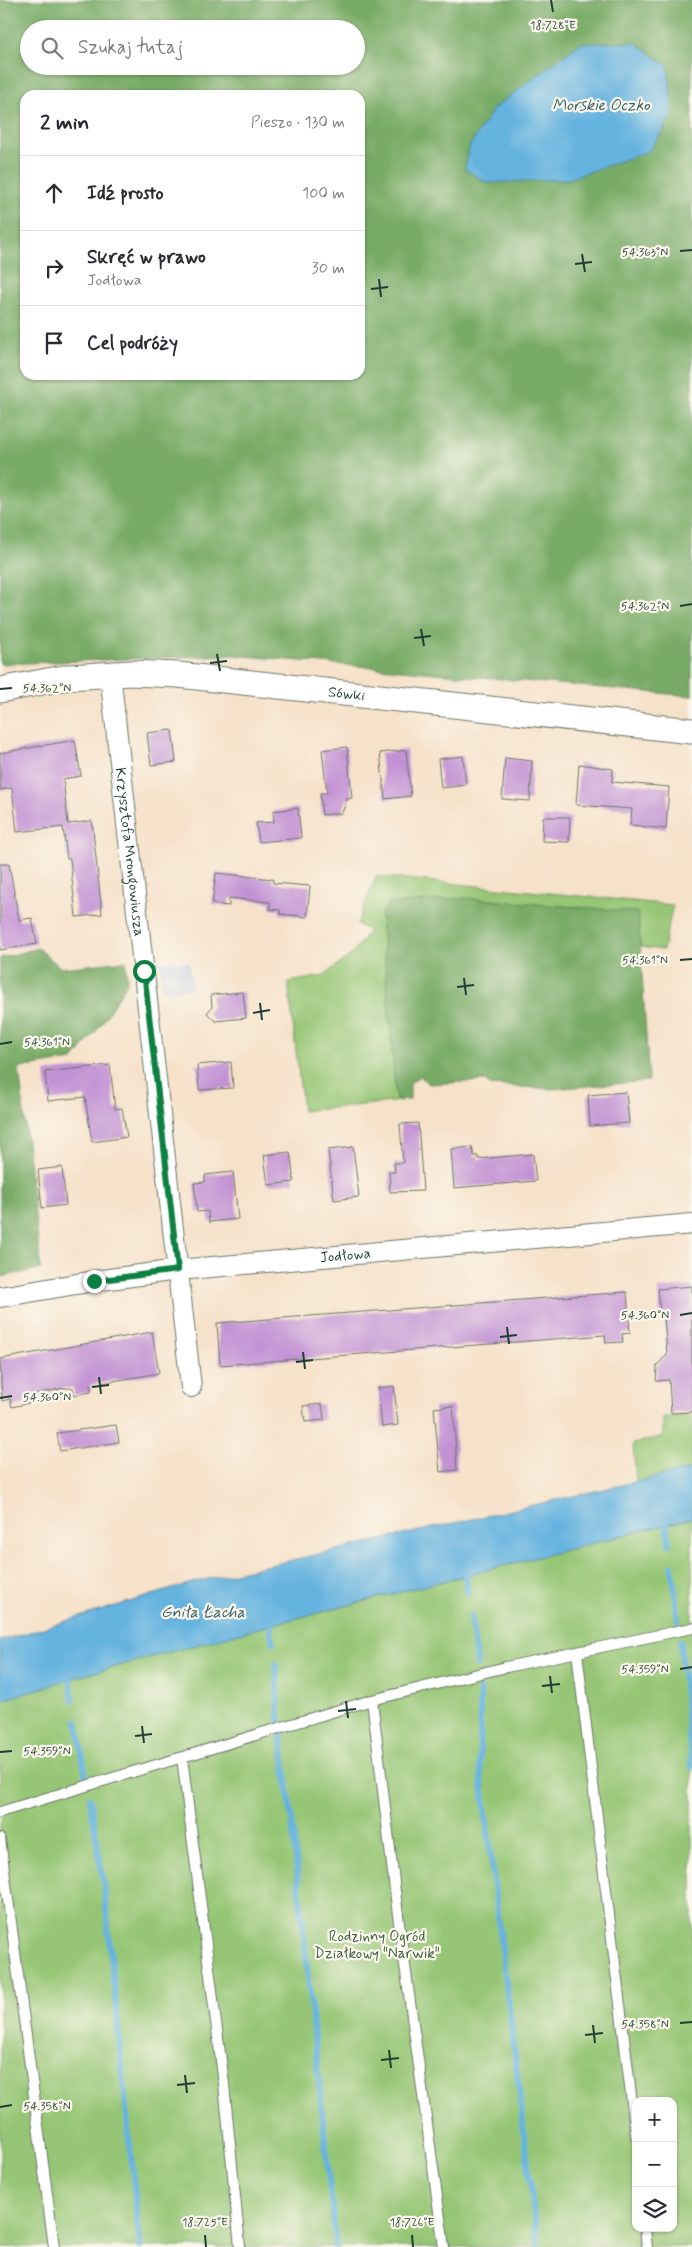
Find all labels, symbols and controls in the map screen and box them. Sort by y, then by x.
text: 18.728°E [530,18,576,34]
search box [20,20,365,75]
icon: search [38,34,66,62]
text: Szukaj tutaj [78,35,183,60]
water label: Morskie Oczko [552,95,650,116]
text: 2 min [40,109,89,137]
text: Pieszo · 130 m [251,112,345,133]
icon: ahead [40,179,68,207]
text: Idź prosto [87,181,164,206]
text: 100 m [302,183,345,204]
text: Skręć w prawo [87,245,206,270]
text: 54.363°N [622,245,668,261]
icon: right [40,254,68,282]
text: 30 m [312,258,345,279]
text: Jodłowa [87,270,142,291]
icon: arrive [40,329,68,357]
text: Cel podróży [87,331,178,356]
text: 54.362°N [621,599,669,615]
text: 54.362°N [23,681,71,697]
street label: Sówki [327,682,366,706]
street label: Krzysztofa Mrongowiusza [110,766,149,938]
text: 54.361°N [622,953,668,969]
route start [133,960,156,983]
text: 54.361°N [24,1035,70,1051]
street label: Jodłowa [319,1244,372,1268]
route end [83,1270,106,1293]
text: 54.360°N [621,1308,669,1324]
text: 54.360°N [23,1390,71,1406]
water label: Gniła Łacha [161,1602,245,1623]
text: 54.359°N [621,1662,669,1678]
text: 54.359°N [23,1744,71,1760]
park label: Rodzinny Ogród Działkowy "Narwik" [314,1927,440,1964]
text: 54.358°N [621,2017,669,2033]
map controls [632,2097,677,2232]
button: + [632,2097,677,2142]
text: 54.358°N [23,2099,71,2115]
button: − [632,2142,677,2187]
button: layers [632,2187,677,2232]
text: 18.725°E [182,2215,228,2231]
text: 18.726°E [389,2215,435,2231]

